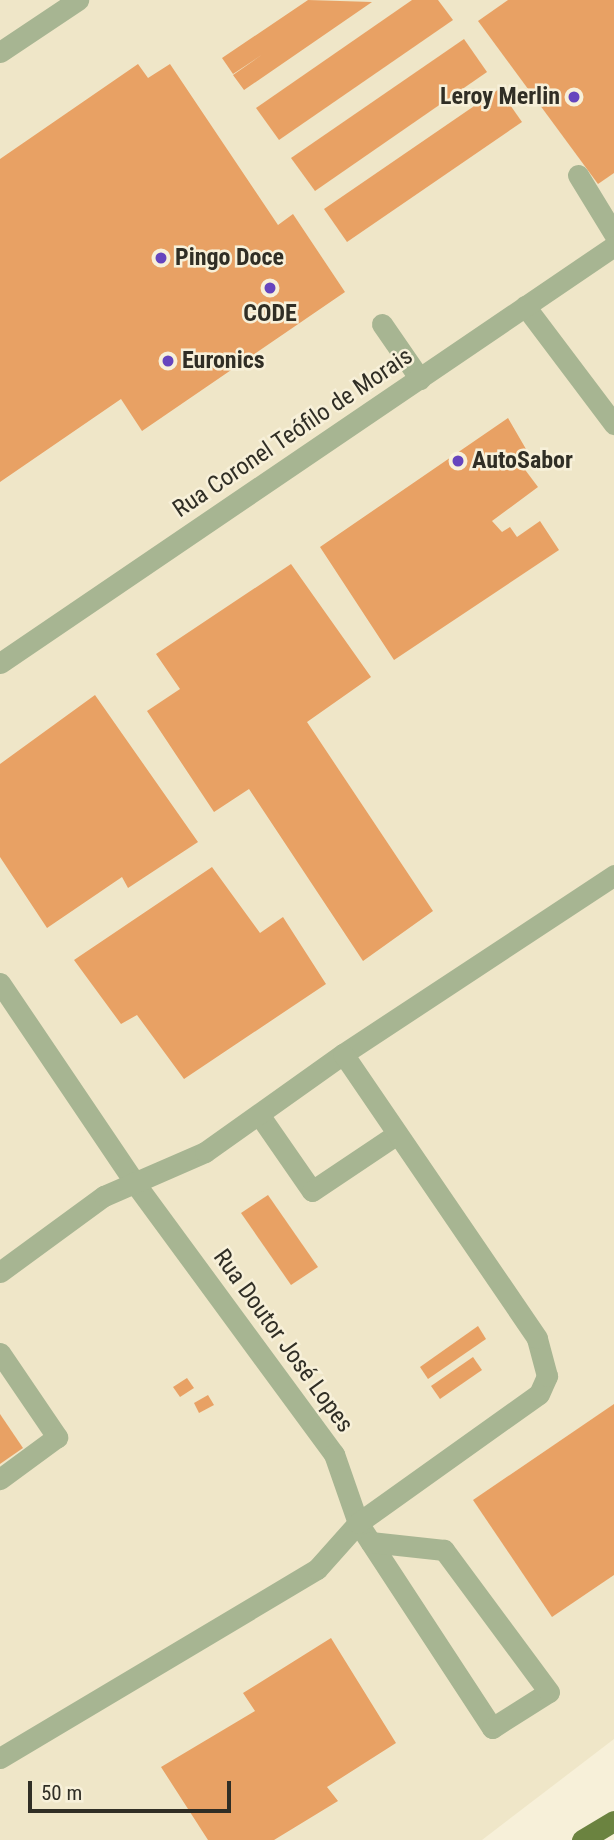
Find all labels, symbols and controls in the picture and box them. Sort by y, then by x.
place label: Leroy Merlin [440,83,560,111]
marker: Leroy Merlin [566,89,582,105]
place label: Pingo Doce [175,244,284,272]
marker: Pingo Doce [153,250,169,266]
marker: CODE [262,280,278,296]
place label: CODE [243,300,297,328]
street label: Rua Coronel Teófilo de Morais [168,342,418,524]
place label: Euronics [182,347,265,375]
marker: Euronics [160,353,176,369]
place label: AutoSabor [472,447,573,475]
marker: AutoSabor [450,453,466,469]
street label: Rua Doutor José Lopes [207,1244,359,1438]
scale bar [32,1766,234,1810]
text: 50 m [41,1781,82,1805]

